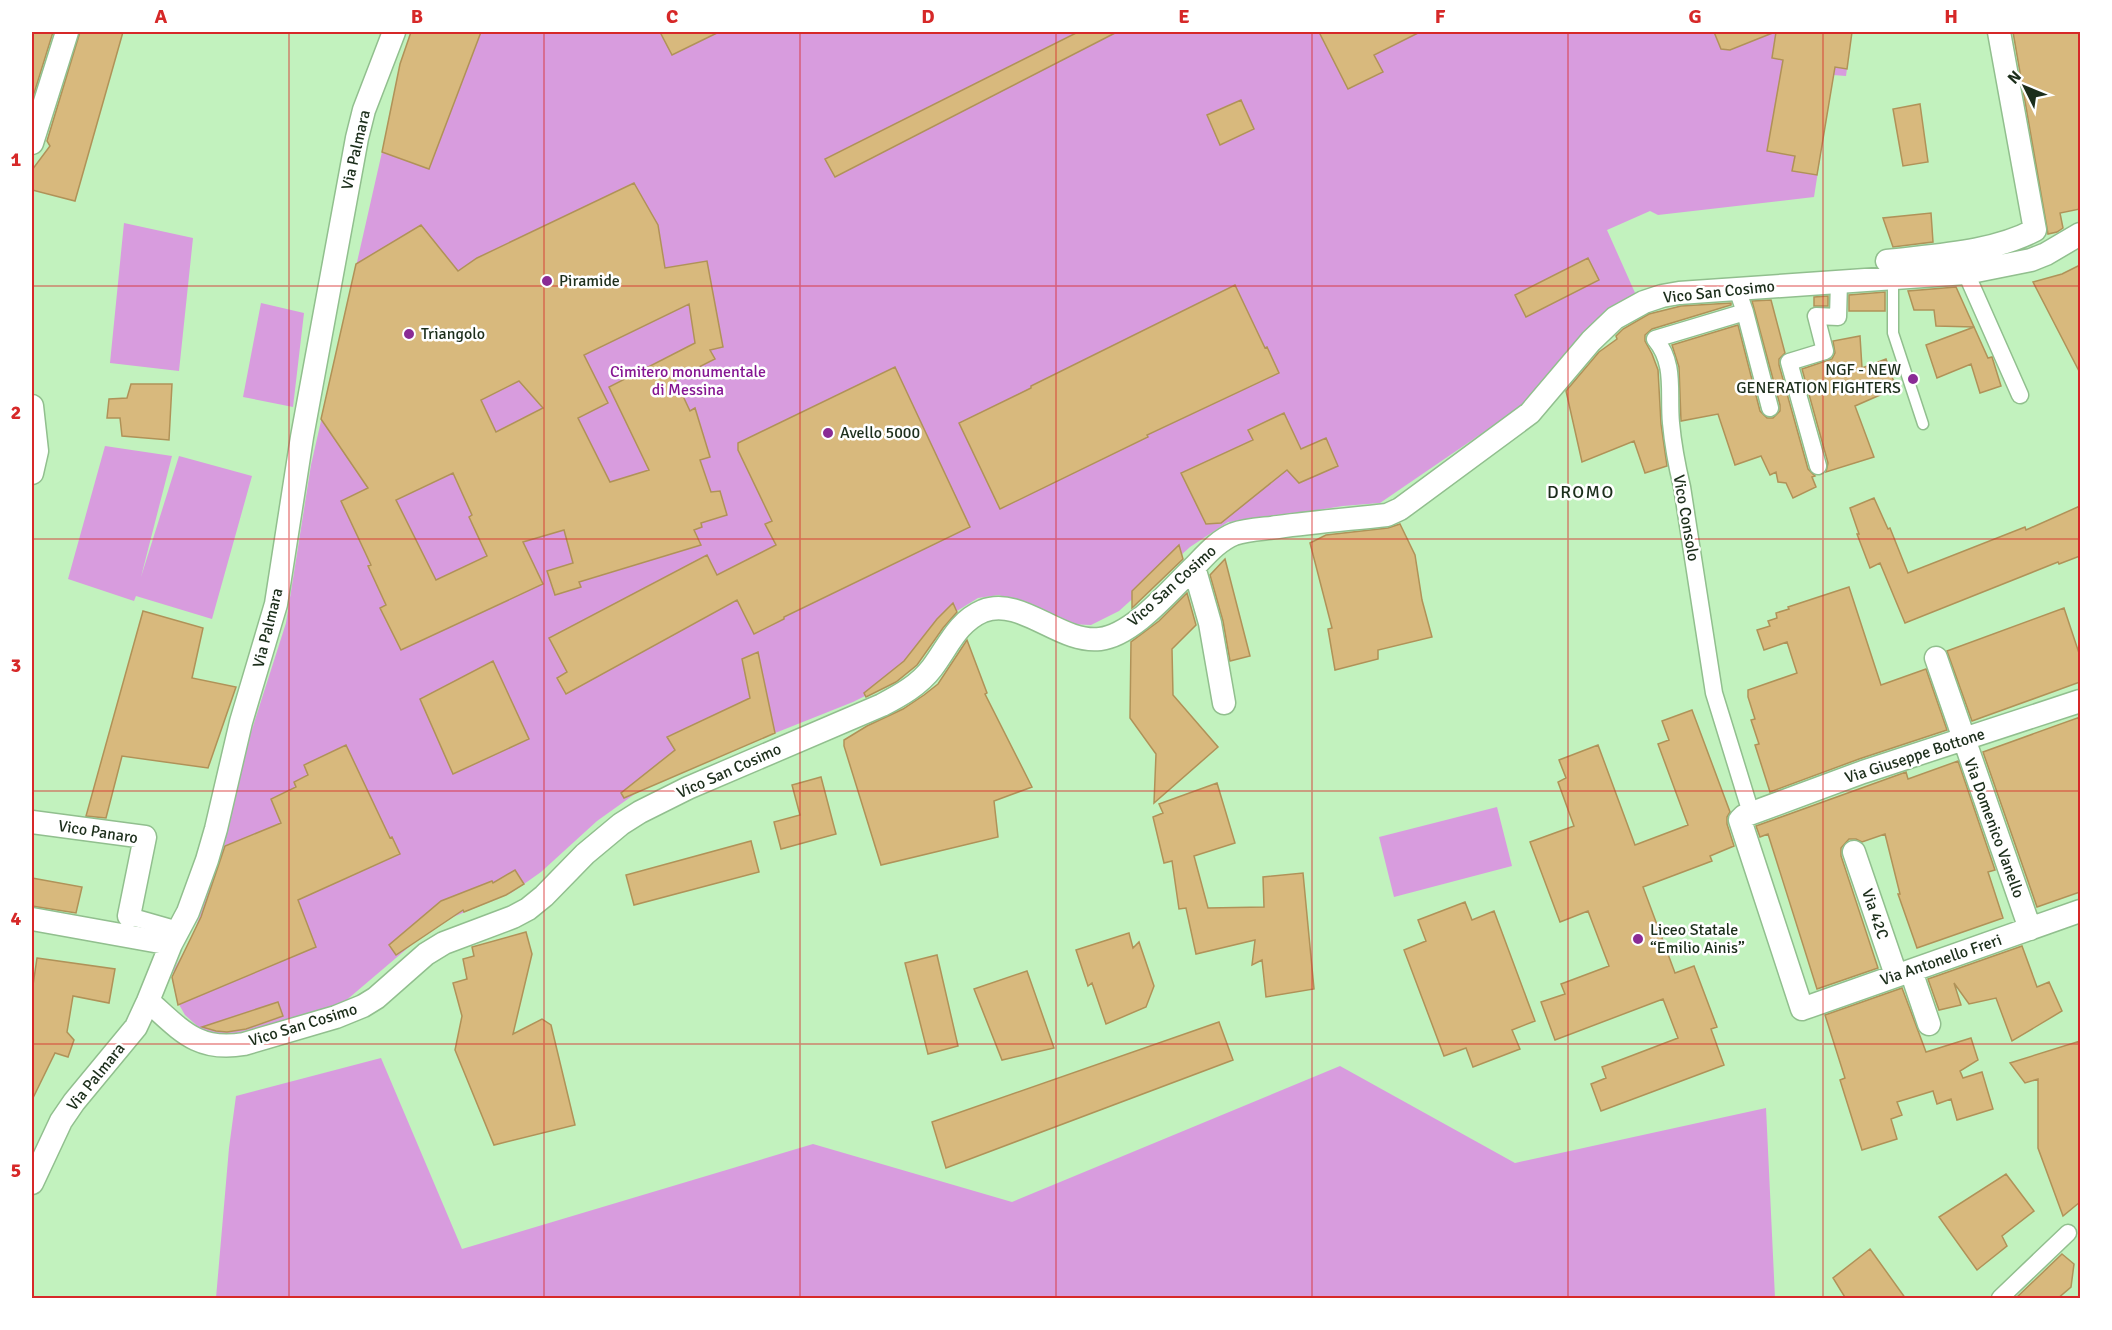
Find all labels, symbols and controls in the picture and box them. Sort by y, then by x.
text: A [155,4,168,29]
text: B [411,4,423,29]
text: C [666,4,678,29]
text: D [921,4,935,29]
text: E [1178,4,1190,29]
text: F [1435,4,1446,29]
text: G [1688,4,1702,29]
text: H [1944,4,1958,29]
north arrow [1995,57,2055,117]
text: N [2004,67,2026,88]
street label: Via Palmara [337,108,375,192]
text: 1 [11,147,22,172]
place label: Piramide [559,271,620,291]
marker: Piramide [540,274,554,288]
street label: Vico San Cosimo [1662,276,1776,308]
place label: Triangolo [421,324,485,344]
marker: Triangolo [402,327,416,341]
place label: NGF - NEW GENERATION FIGHTERS [1736,360,1901,398]
park label: Cimitero monumentale di Messina [610,362,766,400]
marker: NGF - NEW GENERATION FIGHTERS [1906,372,1920,386]
text: 2 [11,400,21,425]
place label: Avello 5000 [840,423,920,443]
marker: Avello 5000 [821,426,835,440]
street label: Vico Consolo [1669,473,1703,563]
district label: DROMO [1547,481,1615,503]
street label: Vico San Cosimo [1124,541,1220,631]
street label: Via Palmara [248,586,288,670]
text: 3 [11,653,21,678]
street label: Via Giuseppe Bottone [1842,724,1988,788]
street label: Vico San Cosimo [674,739,784,803]
street label: Via Domenico Vanello [1959,755,2029,901]
street label: Vico Panaro [57,816,139,848]
street label: Via 42C [1857,886,1893,942]
text: 4 [11,906,22,931]
place label: Liceo Statale “Emilio Ainis” [1650,920,1745,958]
street label: Via Antonello Freri [1878,930,2004,990]
marker: Liceo Statale “Emilio Ainis” [1631,932,1645,946]
street label: Vico San Cosimo [246,999,360,1051]
street label: Via Palmara [63,1039,129,1115]
text: 5 [11,1158,21,1183]

